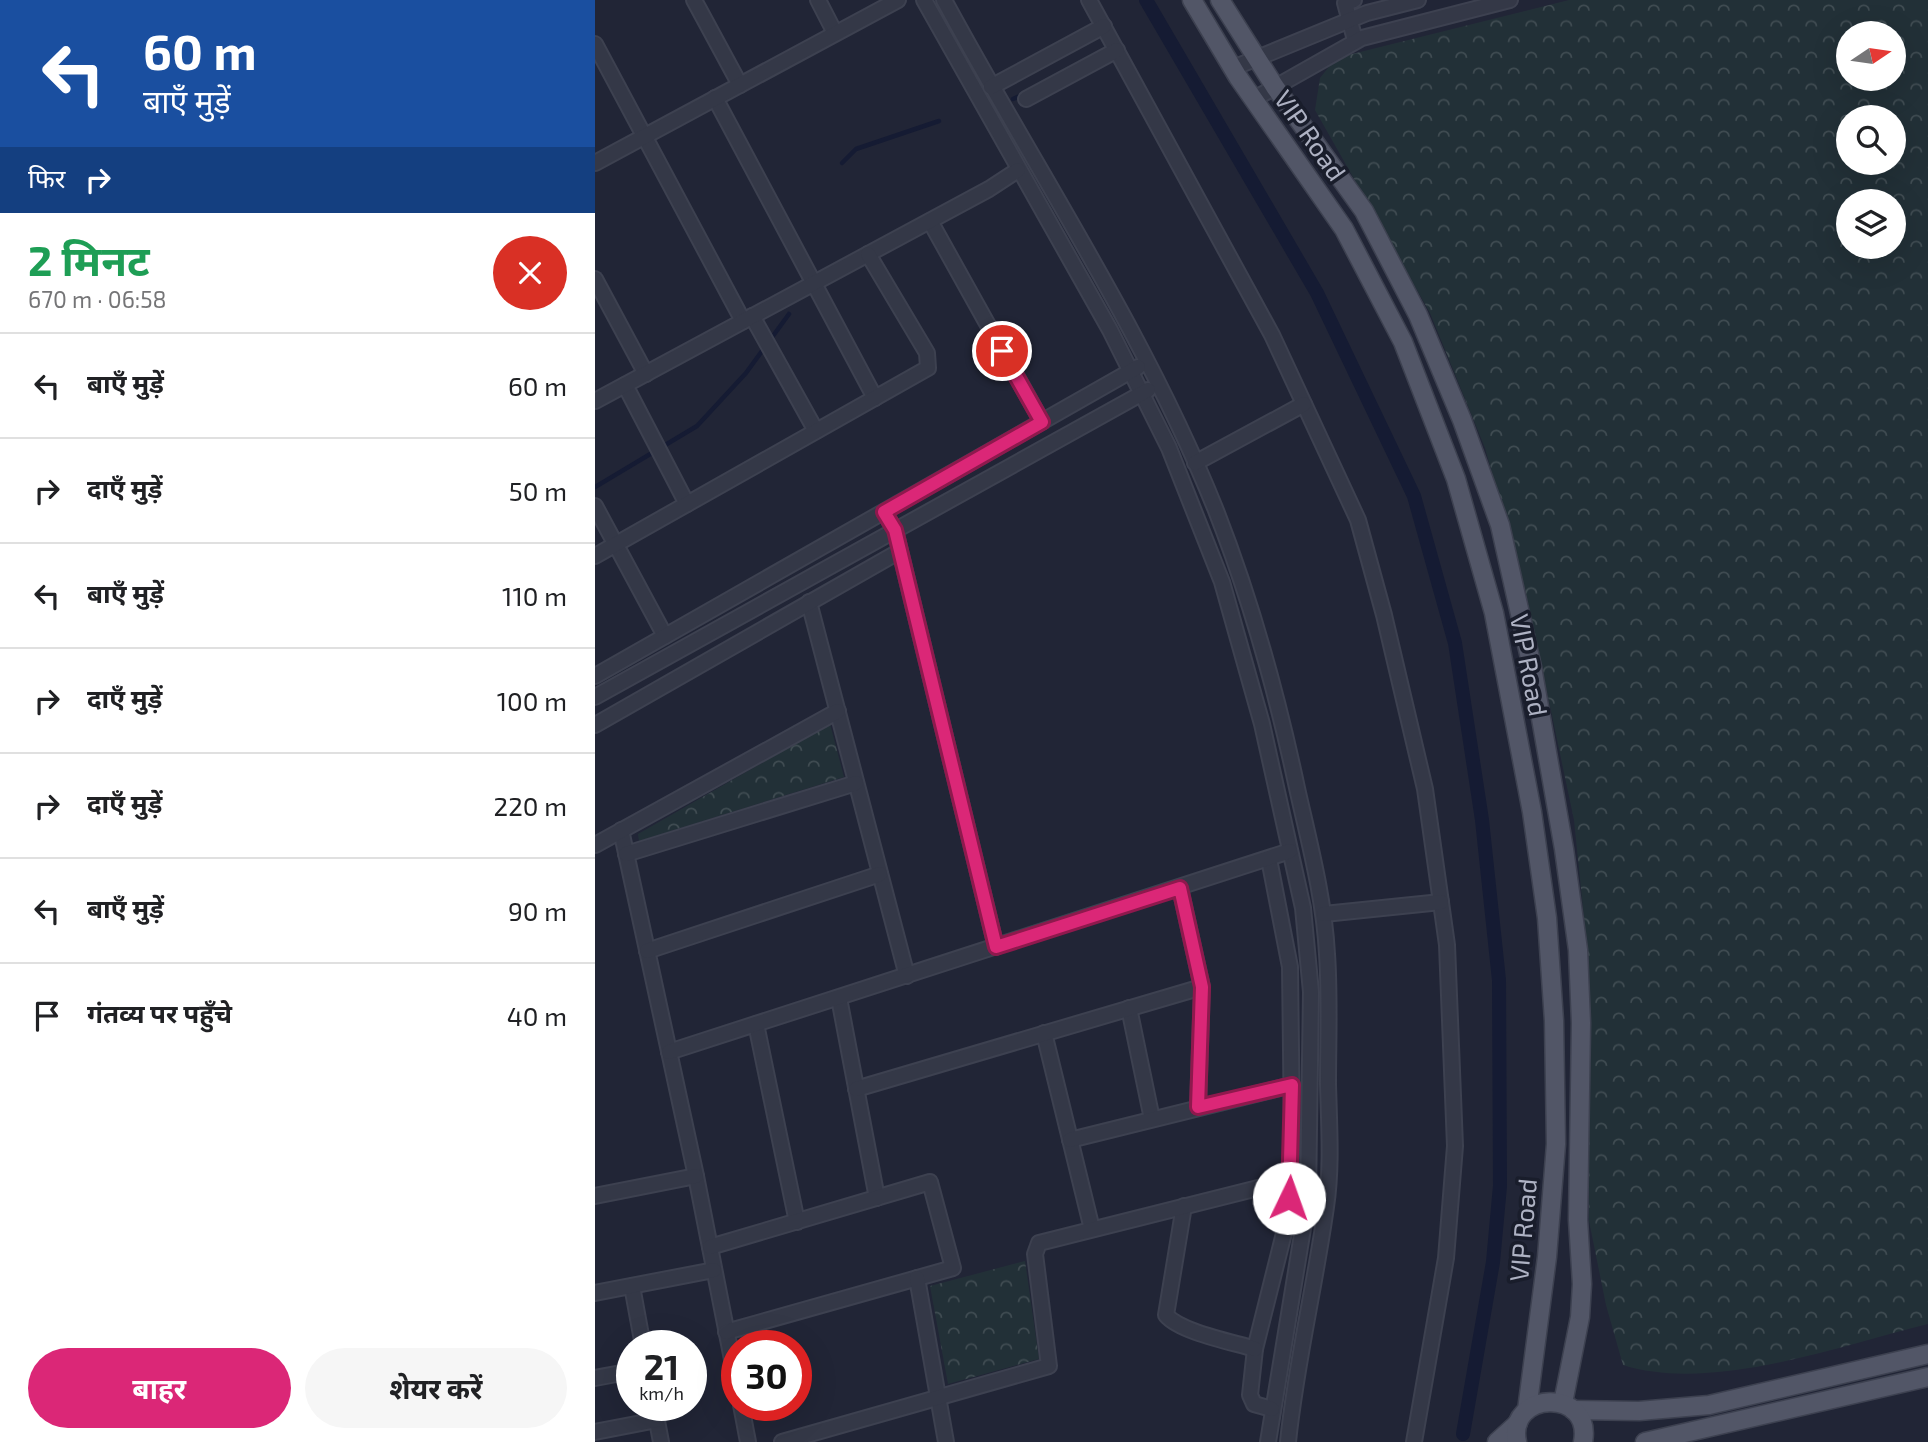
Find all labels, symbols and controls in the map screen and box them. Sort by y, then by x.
text: 60 m [143,21,257,80]
north arrow [1836,21,1906,91]
map controls [1836,21,1906,259]
icon: left [28,28,119,119]
text: बाएँ मुड़ें [143,81,231,119]
street label: VIP Road [1269,84,1353,186]
button: search [1836,105,1906,175]
icon: right [79,161,117,199]
text: फिर [28,162,65,193]
button: layers [1836,189,1906,259]
text: 2 मिनट [28,234,150,284]
button: close [493,236,567,310]
text: 670 m · 06:58 [28,285,167,313]
pin [972,321,1032,381]
icon: arrive [983,332,1021,370]
icon: left [28,367,66,405]
text: बाएँ मुड़ें [87,367,164,398]
text: 60 m [508,370,567,401]
icon: right [28,472,66,510]
text: दाएँ मुड़ें [87,472,162,503]
text: 50 m [509,475,567,506]
icon: left [28,577,66,615]
text: बाएँ मुड़ें [87,577,164,608]
text: 110 m [502,580,567,611]
street label: VIP Road [1505,611,1555,719]
icon: right [28,682,66,720]
text: दाएँ मुड़ें [87,682,162,713]
text: 100 m [497,685,567,716]
icon: right [28,787,66,825]
text: दाएँ मुड़ें [87,787,162,818]
text: 220 m [494,790,567,821]
icon: left [28,892,66,930]
text: बाएँ मुड़ें [87,892,164,923]
text: 90 m [508,895,567,926]
icon: arrive [28,997,66,1035]
text: गंतव्य पर पहुँचे [87,997,232,1028]
text: 40 m [507,1000,567,1031]
position arrow [1252,1161,1326,1235]
street label: VIP Road [1502,1177,1542,1283]
speed limit sign: 30 [721,1330,812,1421]
text: 21 [644,1345,679,1387]
button: बाहर [28,1348,291,1428]
button: शेयर करें [305,1348,567,1428]
text: km/h [639,1382,684,1404]

